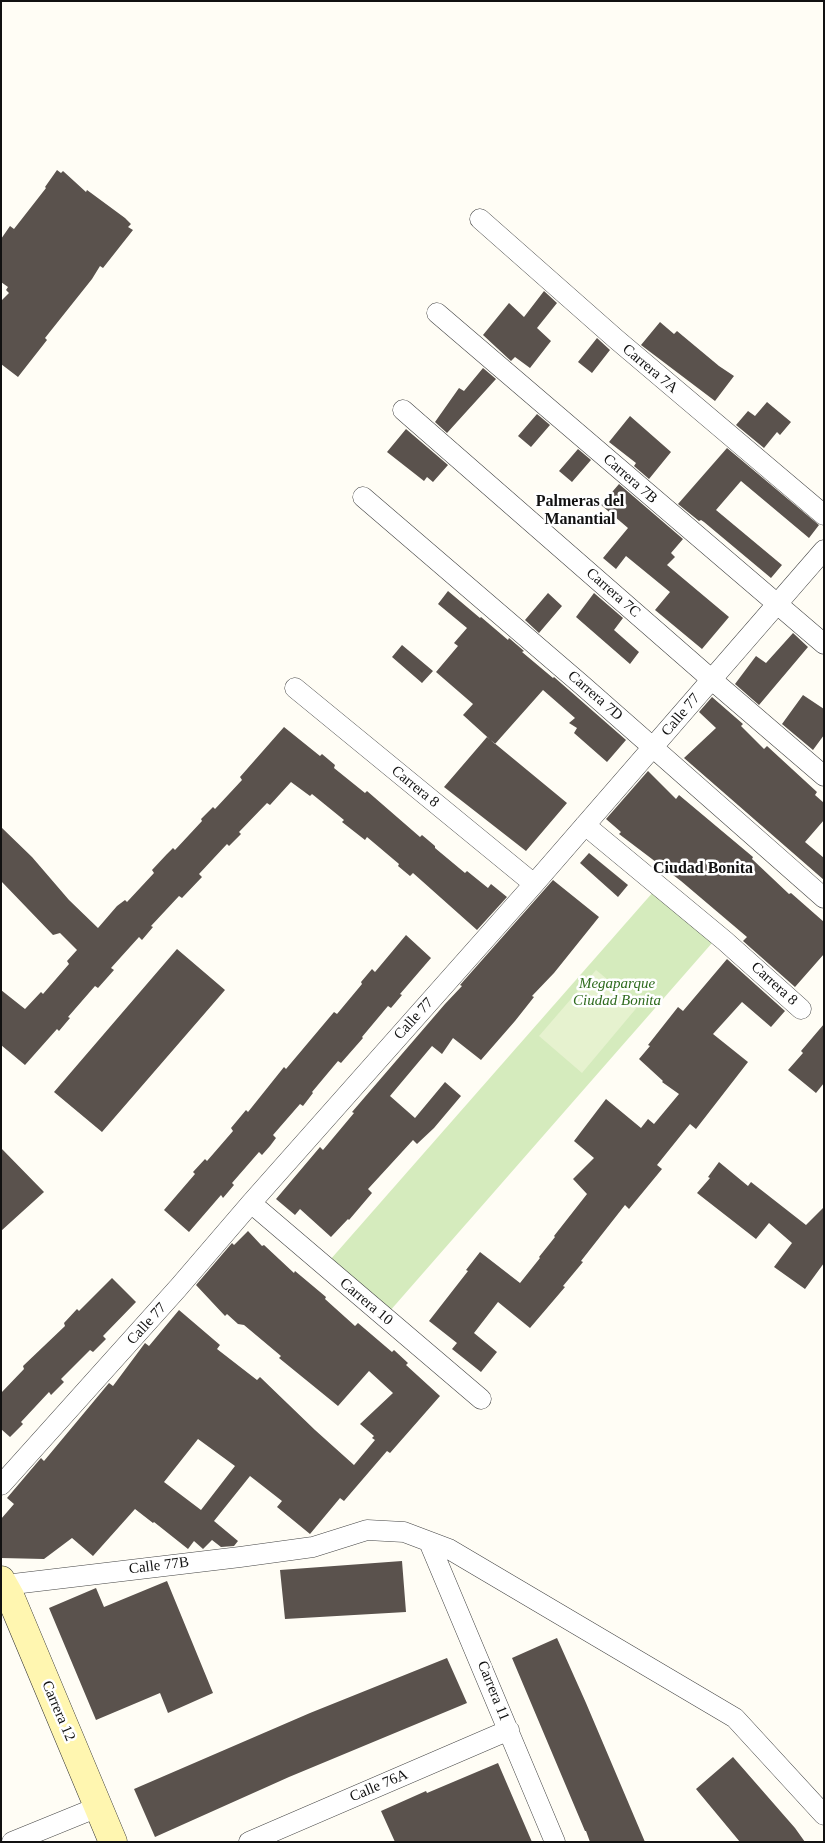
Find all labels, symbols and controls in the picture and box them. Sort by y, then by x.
street label: Carrera 7A [619,341,681,397]
street label: Carrera 7B [599,450,661,508]
district label: Palmeras del Manantial [536,492,624,530]
street label: Carrera 7C [582,564,644,622]
street label: Carrera 7D [564,667,626,725]
street label: Calle 77 [658,690,704,740]
street label: Carrera 8 [387,762,443,812]
district label: Ciudad Bonita [653,859,753,879]
street label: Carrera 8 [747,959,801,1009]
park label: Megaparque Ciudad Bonita [573,975,661,1010]
street label: Calle 77 [390,994,438,1044]
street label: Carrera 10 [336,1275,396,1329]
street label: Calle 77 [123,1299,171,1349]
street label: Calle 77B [128,1553,190,1579]
street label: Carrera 11 [473,1658,513,1724]
street label: Carrera 12 [37,1678,79,1744]
street label: Calle 76A [347,1766,411,1806]

